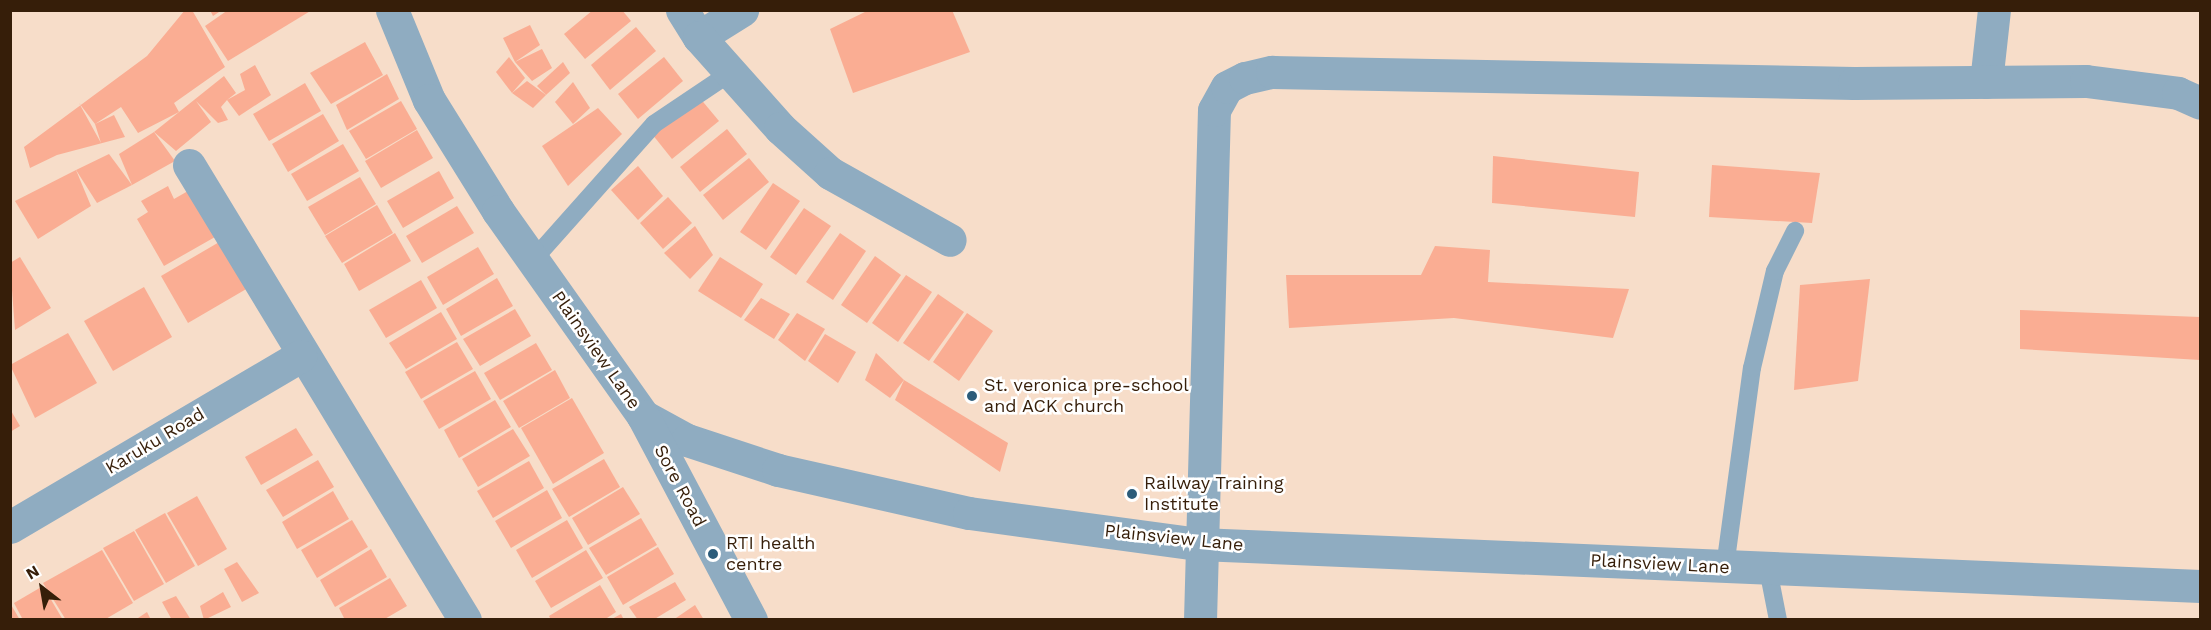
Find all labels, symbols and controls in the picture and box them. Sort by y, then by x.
street label: Plainsview Lane [547,287,645,413]
place label: St. veronica pre-school and ACK church [984,375,1190,418]
marker: St. veronica pre-school and ACK church [965,389,979,403]
street label: Karuku Road [102,403,208,479]
street label: Sore Road [649,441,711,531]
place label: Railway Training Institute [1144,473,1284,516]
marker: Railway Training Institute [1125,487,1139,501]
street label: Plainsview Lane [1103,520,1245,556]
place label: RTI health centre [726,533,815,576]
marker: RTI health centre [704,545,722,563]
street label: Plainsview Lane [1590,550,1730,578]
north arrow [12,558,72,618]
text: N [22,561,42,583]

